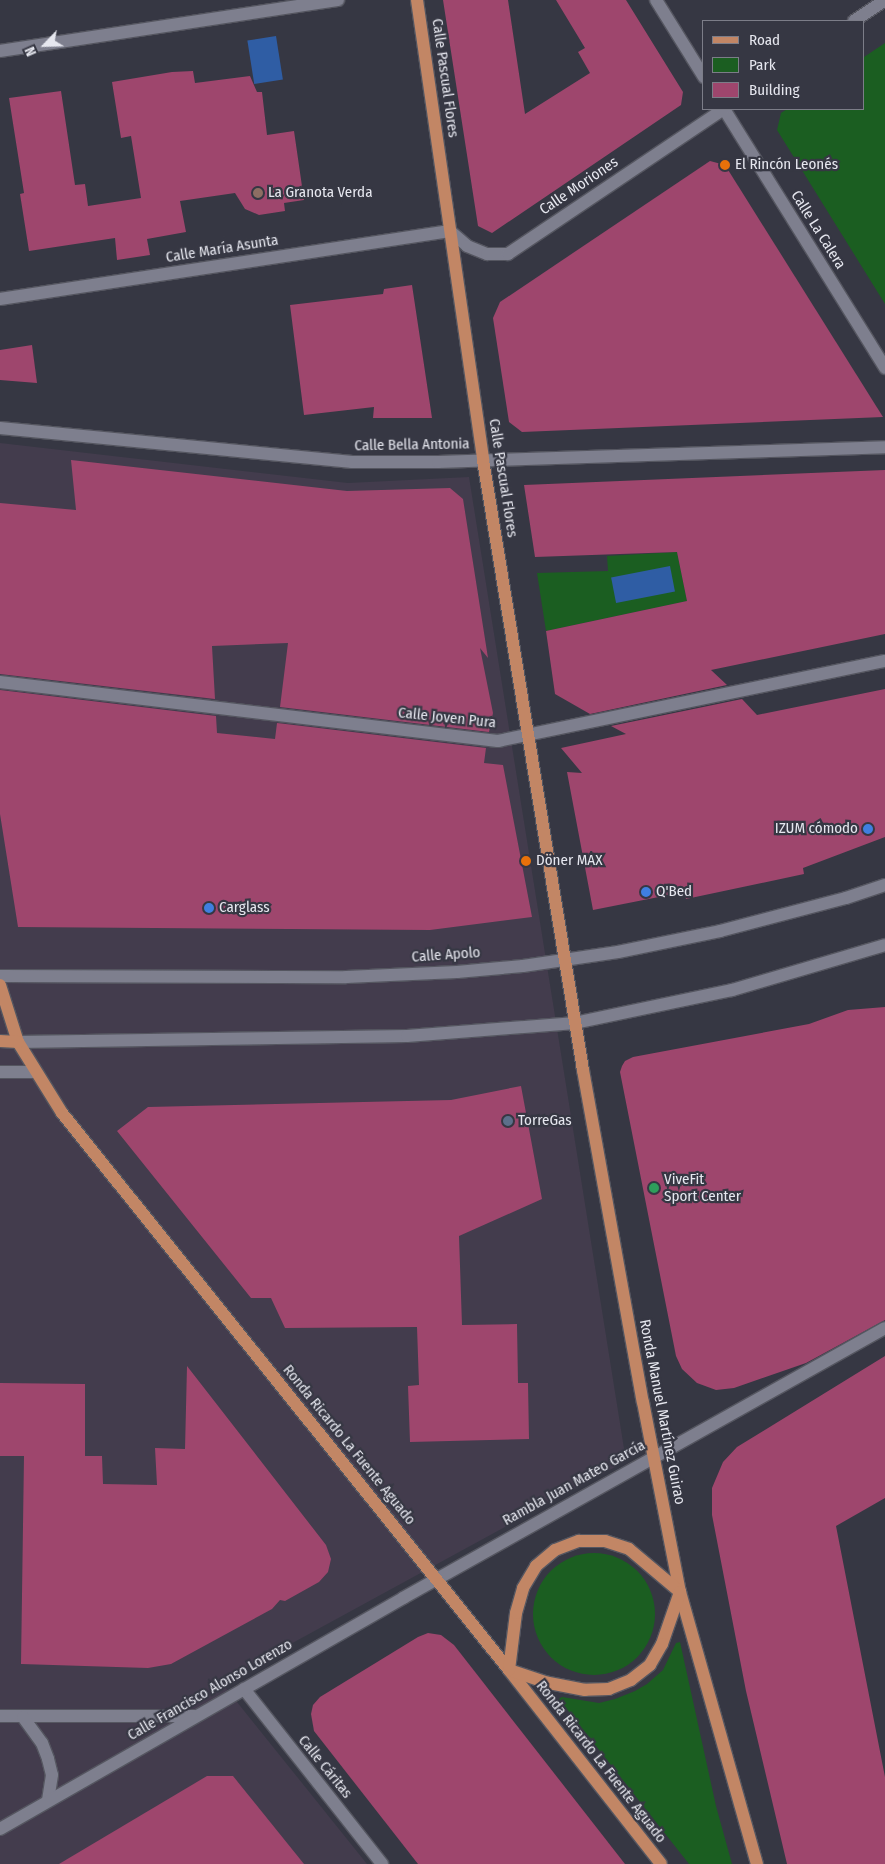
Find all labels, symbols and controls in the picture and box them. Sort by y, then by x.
street label: Calle Pascual Flores [428,17,462,139]
north arrow [20,20,70,70]
legend [702,20,865,110]
text: Road [749,31,780,49]
text: N [21,44,40,59]
text: Park [749,56,776,74]
text: Building [749,81,800,99]
street label: Calle Moriones [536,153,622,219]
place label: El Rincón Leonés [735,156,838,174]
marker: El Rincón Leonés [719,159,731,171]
place label: La Granota Verda [268,184,372,202]
marker: La Granota Verda [252,187,264,199]
street label: Calle La Calera [787,188,849,272]
street label: Calle María Asunta [165,231,279,267]
street label: Calle Pascual Flores [485,417,521,539]
street label: Calle Bella Antonia [354,435,470,455]
street label: Calle Joven Pura [397,704,497,732]
place label: IZUM cómodo [775,820,858,838]
marker: IZUM cómodo [862,823,874,835]
place label: Döner MAX [536,852,603,870]
marker: Döner MAX [520,855,532,867]
place label: Q'Bed [656,883,692,901]
marker: Q'Bed [640,886,652,898]
place label: Carglass [219,899,270,917]
marker: Carglass [203,902,215,914]
street label: Calle Apolo [411,944,481,966]
place label: TorreGas [518,1112,572,1130]
marker: TorreGas [502,1115,514,1127]
place label: ViveFit Sport Center [664,1170,741,1205]
marker: ViveFit Sport Center [648,1182,660,1194]
street label: Ronda Manuel Martínez Guirao [635,1318,689,1506]
street label: Ronda Ricardo La Fuente Aguado [279,1361,419,1529]
street label: Rambla Juan Mateo García [500,1436,648,1530]
street label: Calle Francisco Alonso Lorenzo [124,1635,296,1745]
street label: Ronda Ricardo La Fuente Aguado [532,1677,670,1847]
street label: Calle Cáritas [294,1732,356,1802]

